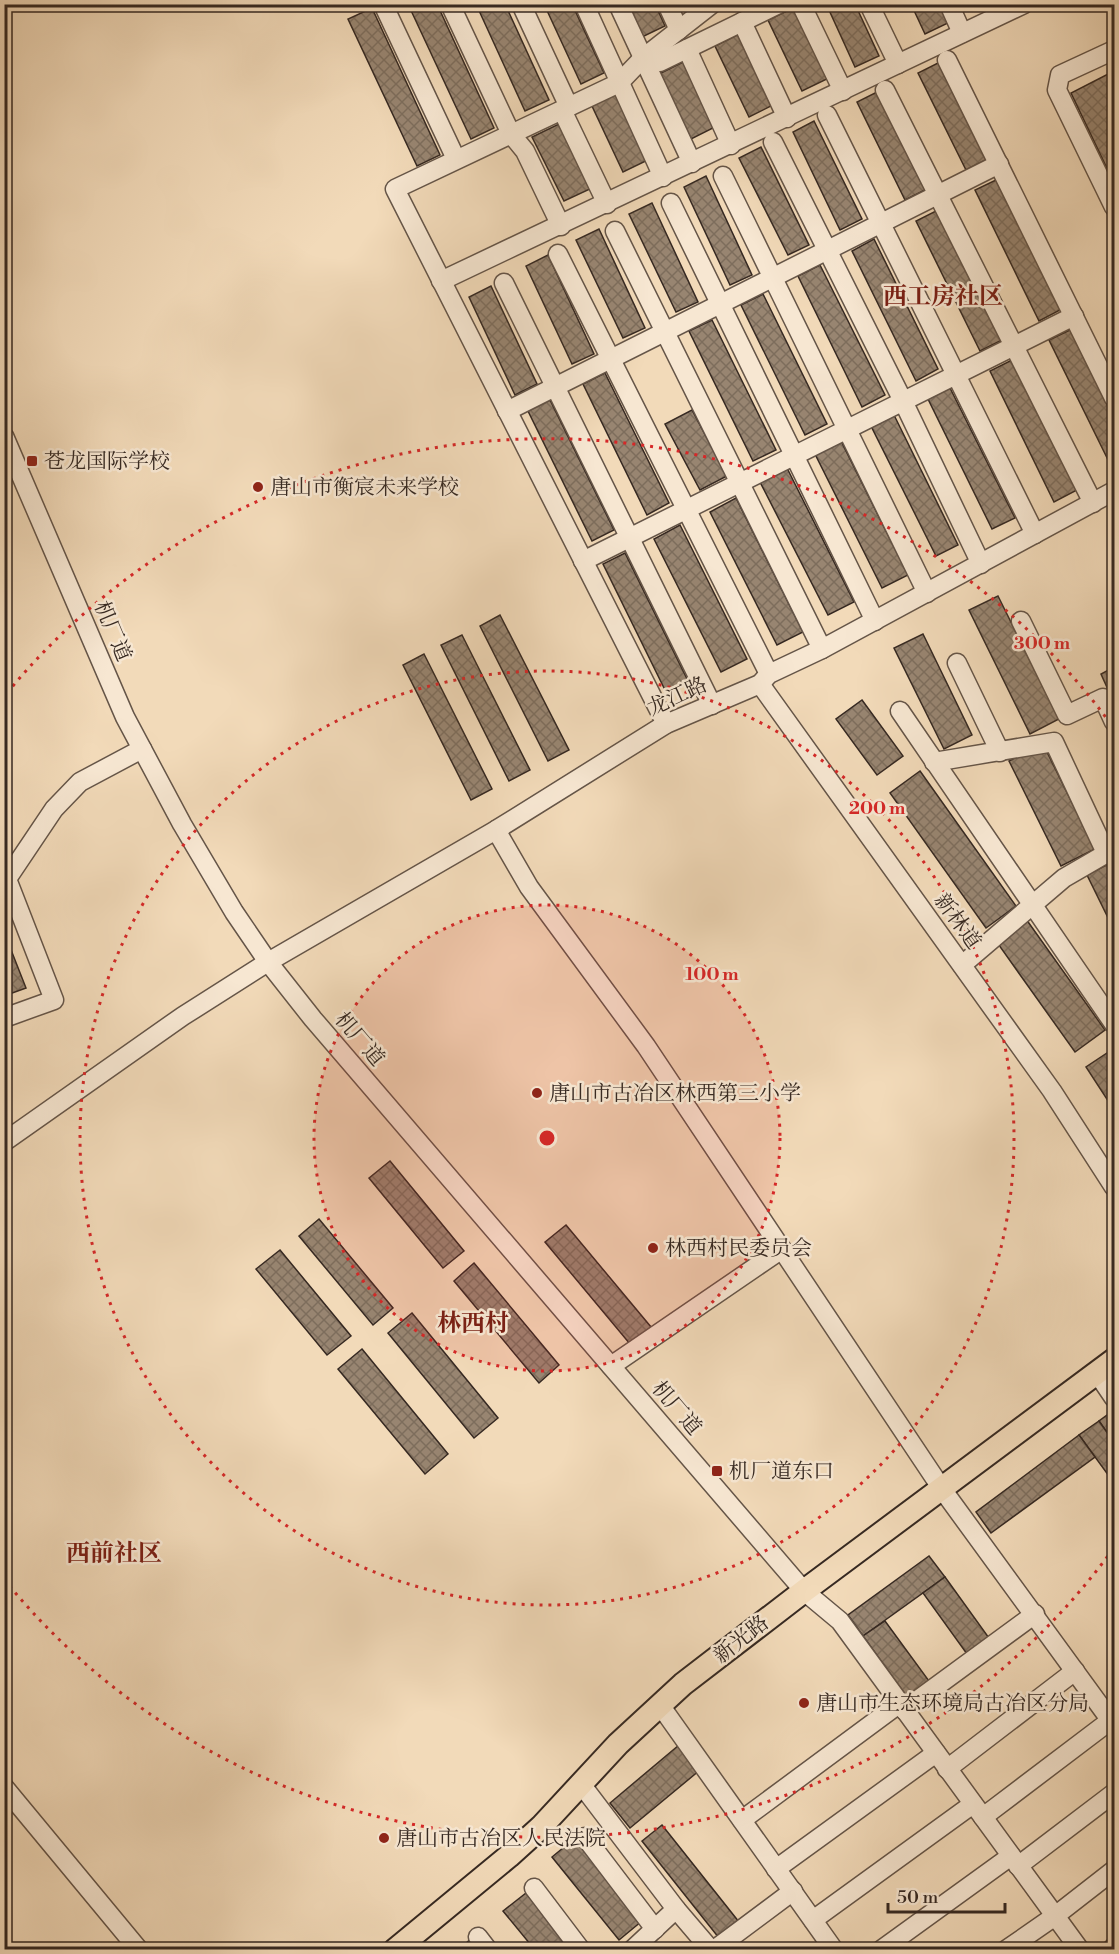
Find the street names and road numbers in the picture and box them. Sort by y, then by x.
street label: 机厂道 [88,597,136,665]
street label: 龙江路 [643,672,711,722]
street label: 新林道 [928,888,986,955]
street label: 机厂道 [329,1007,390,1072]
street label: 机厂道 [646,1376,707,1441]
street label: 新光路 [709,1610,774,1669]

